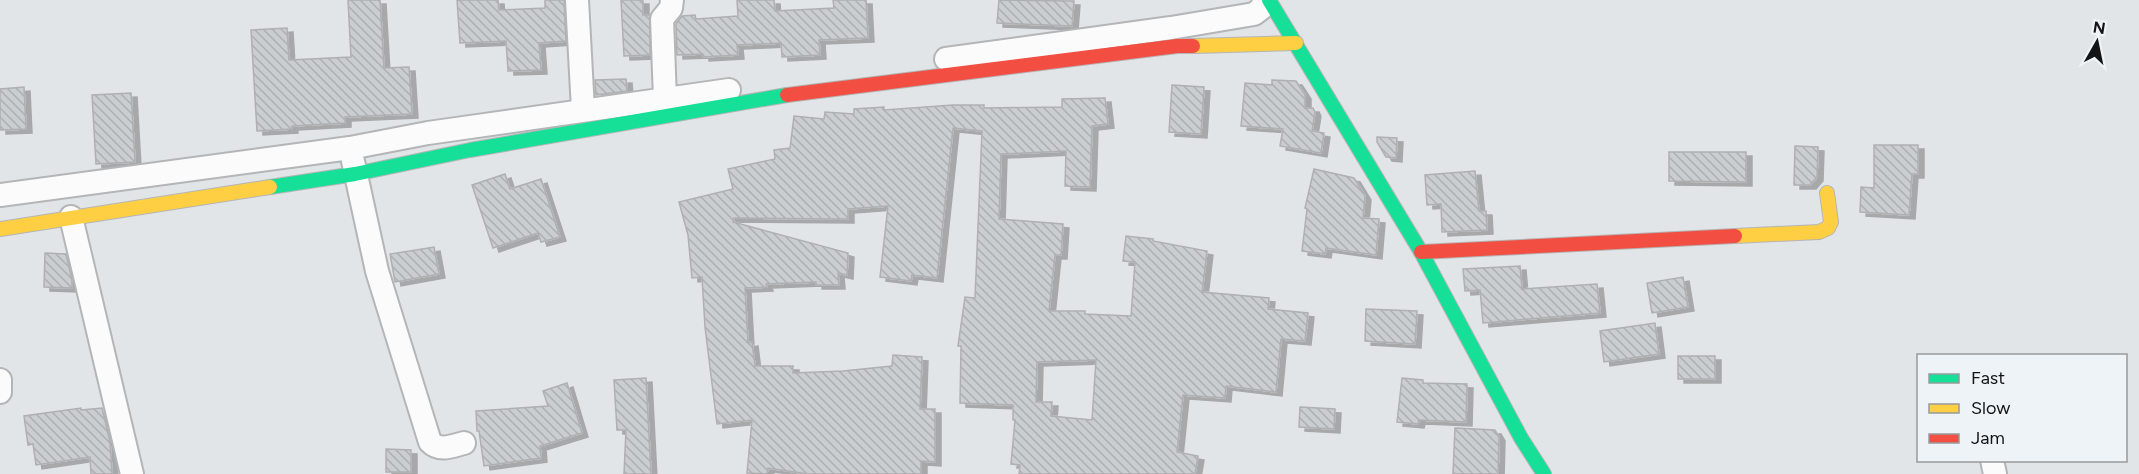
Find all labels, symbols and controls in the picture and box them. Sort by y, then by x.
north arrow [2067,12,2127,72]
text: N [2092,17,2107,38]
legend [1917,354,2127,462]
text: Fast [1971,367,2005,389]
text: Slow [1971,397,2010,419]
text: Jam [1971,427,2005,449]

